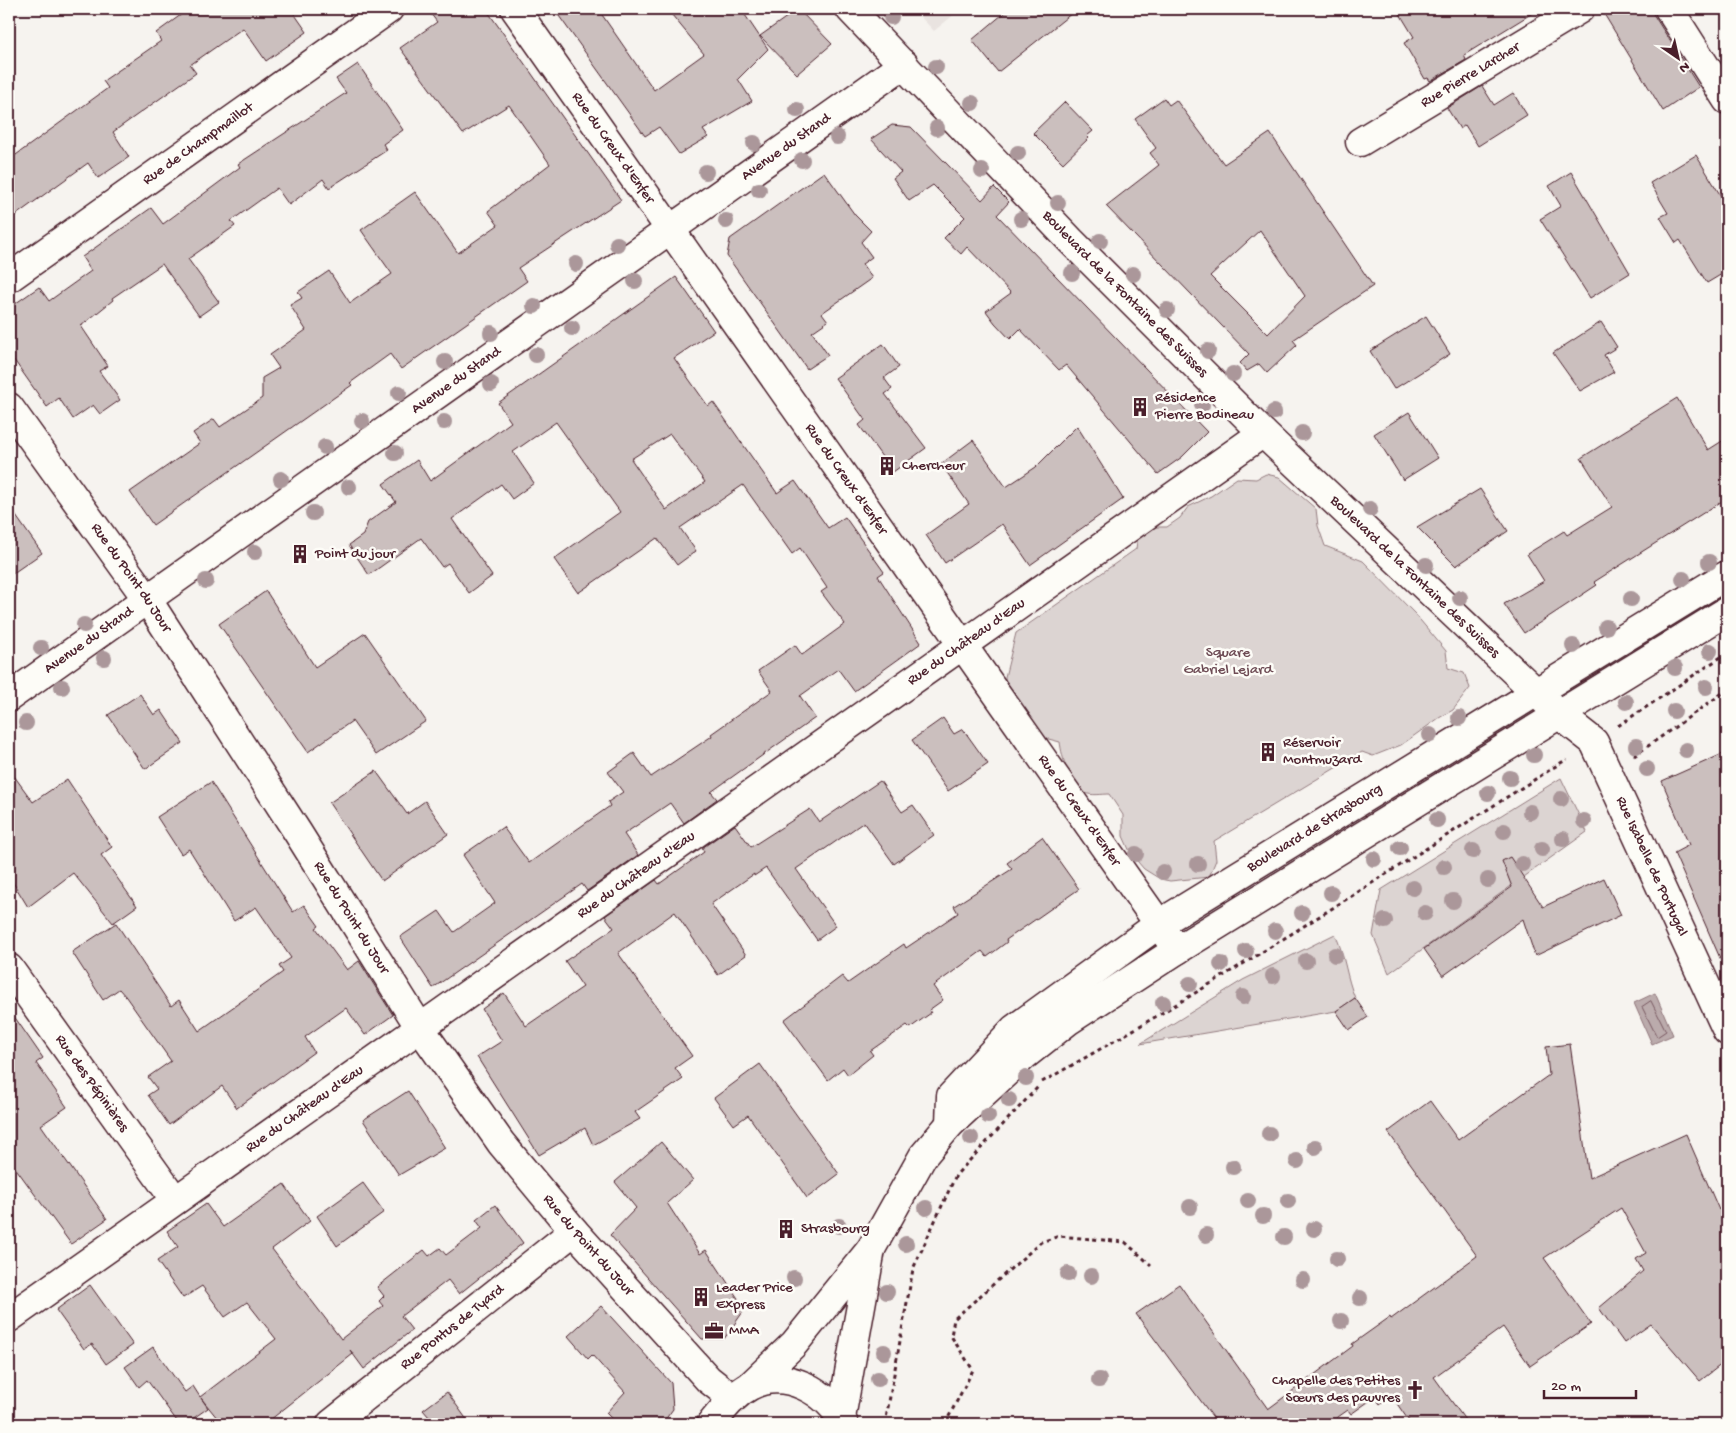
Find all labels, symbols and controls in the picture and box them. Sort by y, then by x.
north arrow [1654,32,1704,82]
street label: Rue Pierre Larcher [1417,38,1525,112]
text: N [1675,57,1692,76]
street label: Rue du Creux d'Enfer [567,89,659,209]
street label: Rue de Champmaillot [139,97,259,189]
street label: Avenue du Stand [738,109,835,185]
street label: Boulevard de la Fontaine des Suisses [1037,206,1212,382]
street label: Avenue du Stand [408,342,506,418]
place label: Résidence Pierre Bodineau [1154,389,1254,424]
building icon: Résidence Pierre Bodineau [1129,396,1151,418]
street label: Rue du Creux d'Enfer [800,420,892,540]
building icon: Chercheur [876,455,898,477]
place label: Chercheur [902,457,966,475]
street label: Boulevard de la Fontaine des Suisses [1325,491,1504,662]
street label: Rue du Point du Jour [87,520,176,637]
building icon: Point du jour [289,543,311,565]
place label: Point du jour [314,545,397,563]
street label: Rue du Château d'Eau [904,594,1029,690]
street label: Avenue du Stand [41,602,138,678]
park label: Square Gabriel Lejard [1184,644,1274,679]
place label: Réservoir Montmuzard [1283,734,1362,769]
building icon: Réservoir Montmuzard [1257,741,1279,763]
street label: Rue du Creux d'Enfer [1034,751,1125,871]
street label: Boulevard de Strasbourg [1243,780,1386,877]
street label: Rue Isabelle de Portugal [1611,794,1691,939]
street label: Rue du Château d'Eau [574,827,699,923]
street label: Rue du Point du Jour [309,858,394,979]
street label: Rue des Pépinières [51,1031,133,1136]
street label: Rue du Château d'Eau [242,1061,367,1157]
street label: Rue du Point du Jour [539,1191,639,1301]
building icon: Strasbourg [775,1218,797,1240]
place label: Strasbourg [801,1220,870,1238]
place label: Leader Price Express [716,1279,793,1314]
street label: Rue Pontus de Tyard [397,1280,509,1374]
building icon: Leader Price Express [690,1286,712,1308]
office icon: MMA [703,1320,725,1342]
place label: MMA [729,1322,760,1340]
scale bar [1544,1368,1636,1400]
place label: Chapelle des Petites Sœurs des pauvres [1272,1372,1400,1407]
text: 20 m [1551,1378,1581,1396]
church icon: Chapelle des Petites Sœurs des pauvres [1404,1379,1426,1401]

